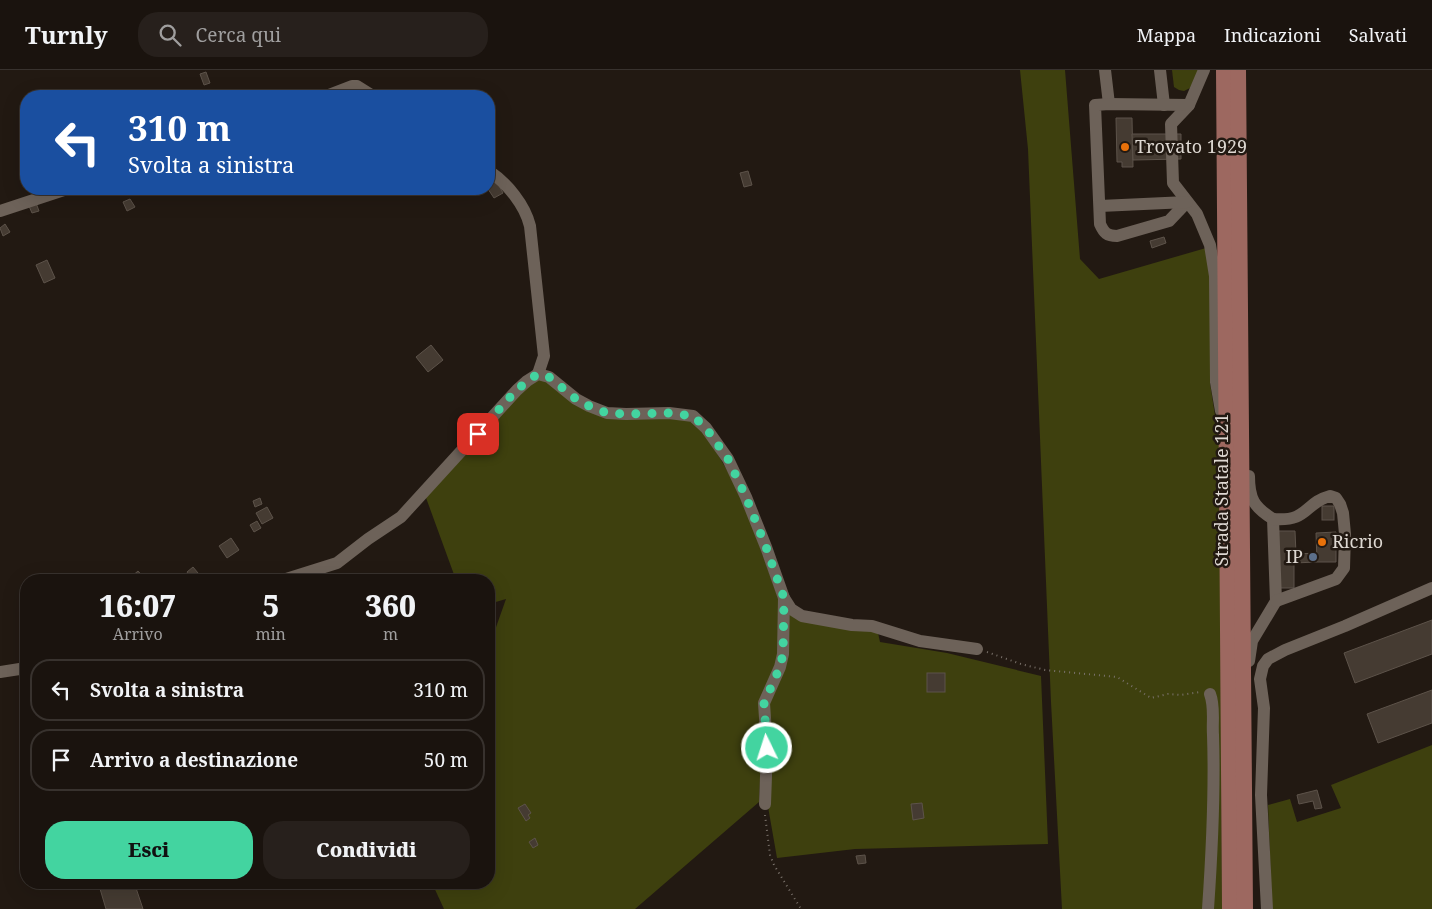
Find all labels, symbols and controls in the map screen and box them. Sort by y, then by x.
search box [138,12,488,57]
text: Turnly [25,18,108,51]
icon: search [156,21,184,49]
text: Cerca qui [196,22,281,48]
text: Mappa [1137,23,1196,47]
text: Indicazioni [1224,23,1321,47]
text: Salvati [1349,23,1407,47]
text: 310 m [128,104,231,151]
icon: left [45,110,110,175]
place label: Trovato 1929 [1135,134,1247,158]
marker: Trovato 1929 [1119,141,1131,153]
text: Svolta a sinistra [128,149,294,179]
pin [457,413,499,455]
street label: Strada Statale 121 [1209,413,1233,567]
icon: arrive [464,420,492,448]
place label: Ricrio [1332,529,1383,553]
marker: Ricrio [1316,536,1328,548]
place label: IP [1286,544,1303,568]
marker: IP [1307,551,1319,563]
text: 16:07 [99,585,176,626]
text: 5 [262,585,279,626]
text: 360 [365,585,416,626]
text: Arrivo [113,623,163,645]
text: min [255,623,286,645]
text: m [383,623,398,645]
icon: left [47,676,75,704]
text: Svolta a sinistra [90,677,244,703]
text: 310 m [413,677,468,703]
position arrow [740,721,792,773]
icon: arrive [47,746,75,774]
text: Arrivo a destinazione [90,747,298,773]
text: 50 m [424,747,468,773]
button: Esci [45,821,253,879]
button: Condividi [263,821,470,879]

